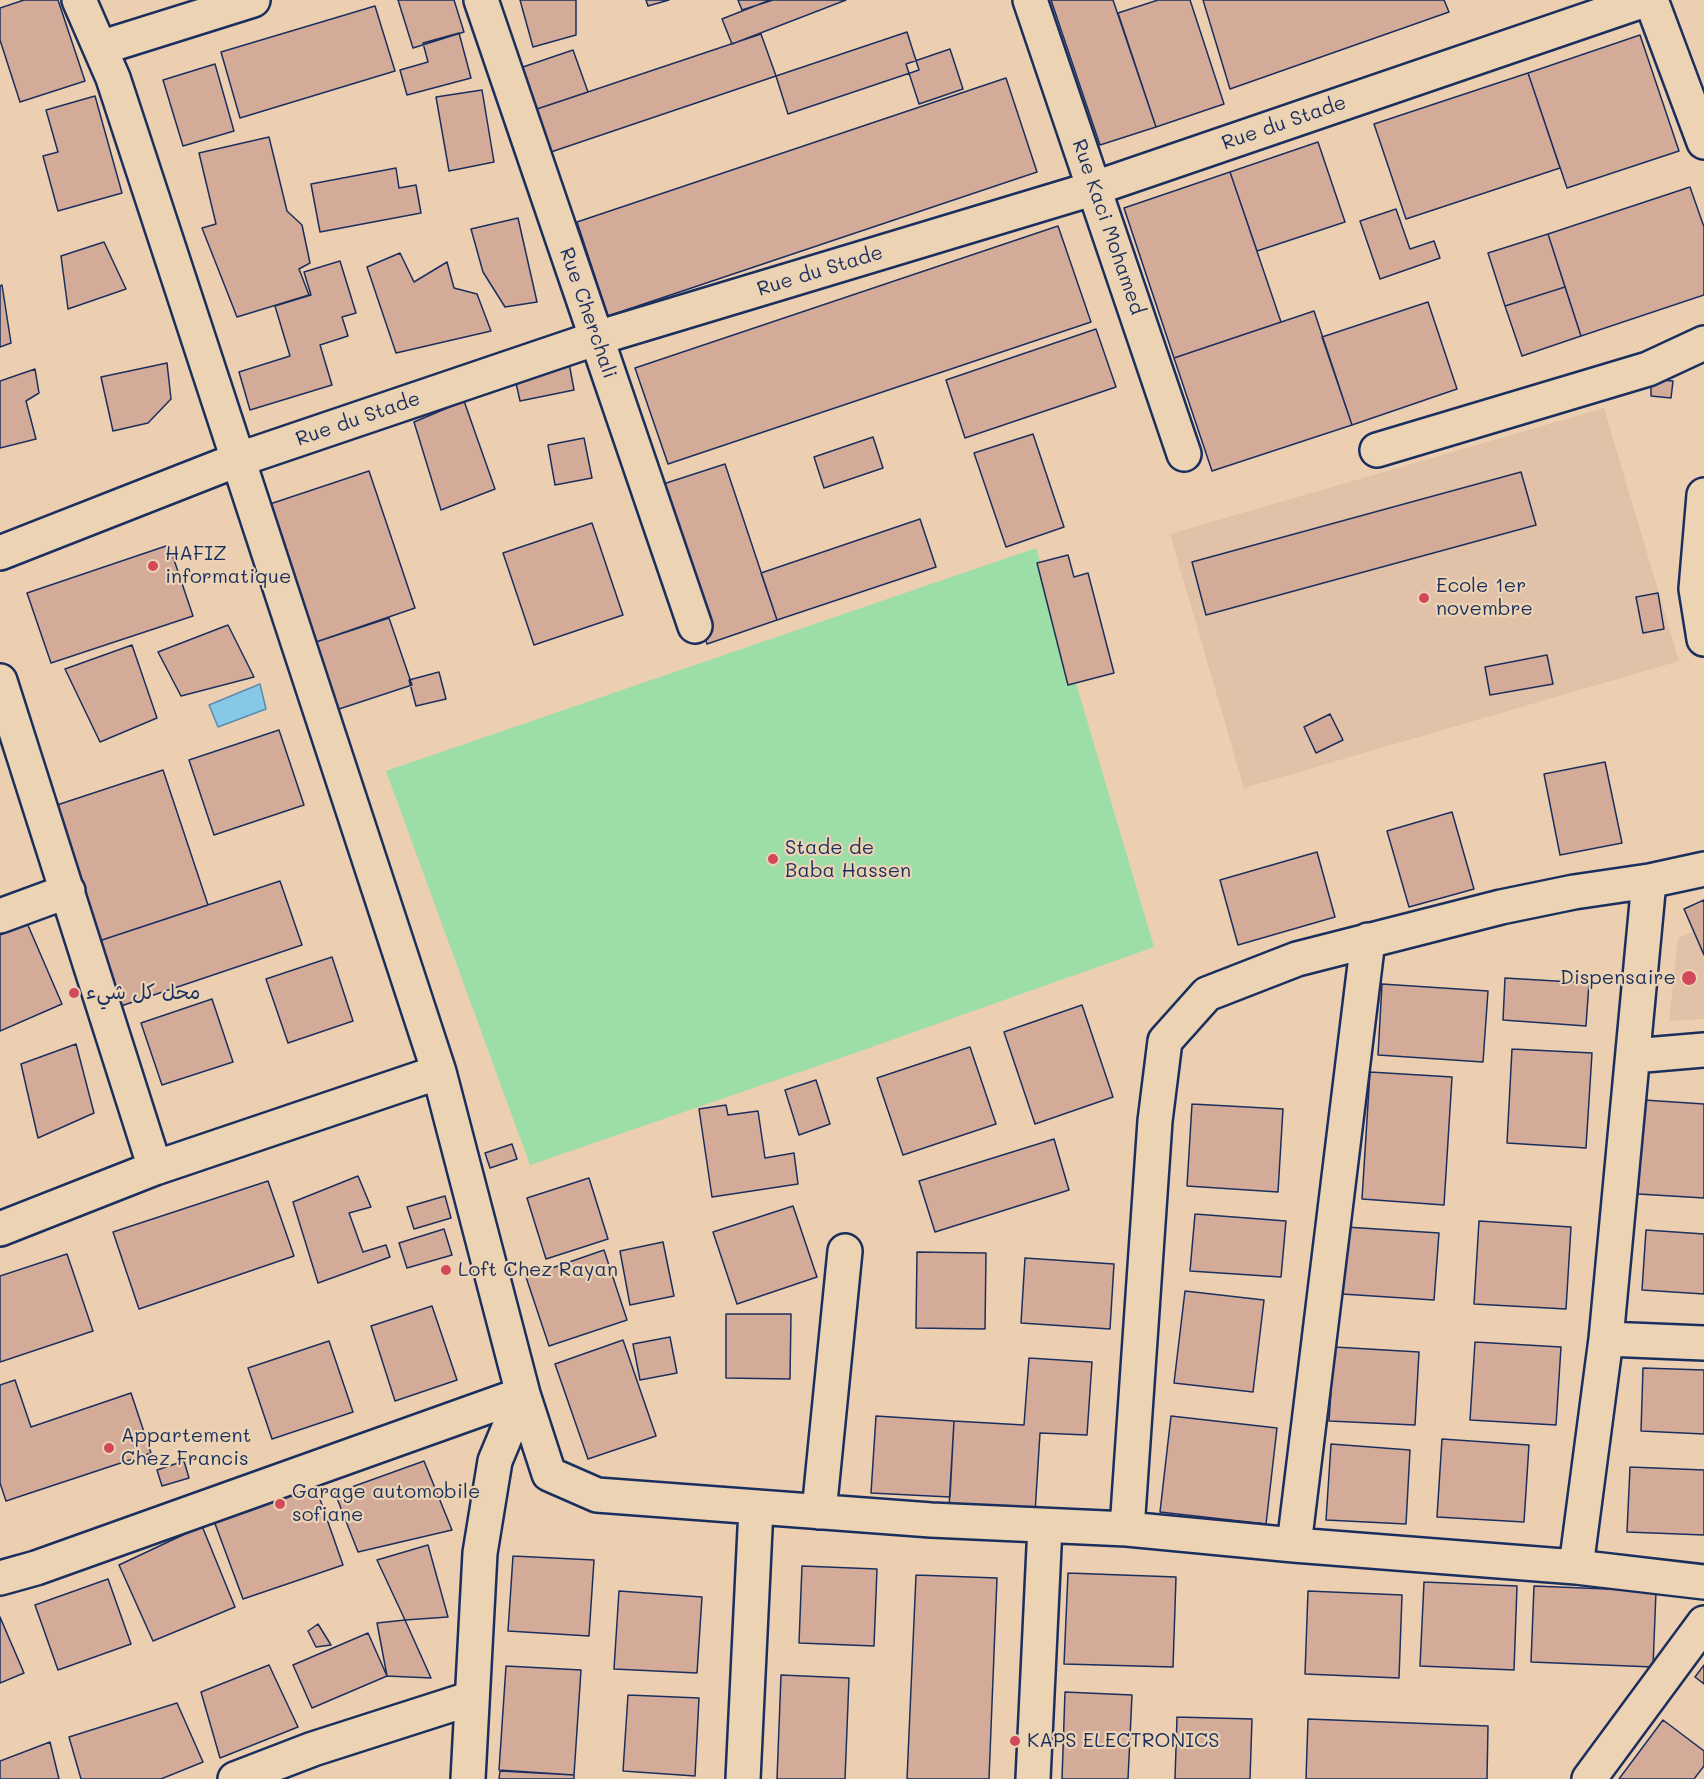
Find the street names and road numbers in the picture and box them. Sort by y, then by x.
street label: Rue du Stade [1219,90,1349,156]
street label: Rue Kaci Mohamed [1067,136,1149,318]
street label: Rue du Stade [754,240,886,302]
street label: Rue Cherchali [554,244,622,382]
street label: Rue du Stade [293,386,423,452]

